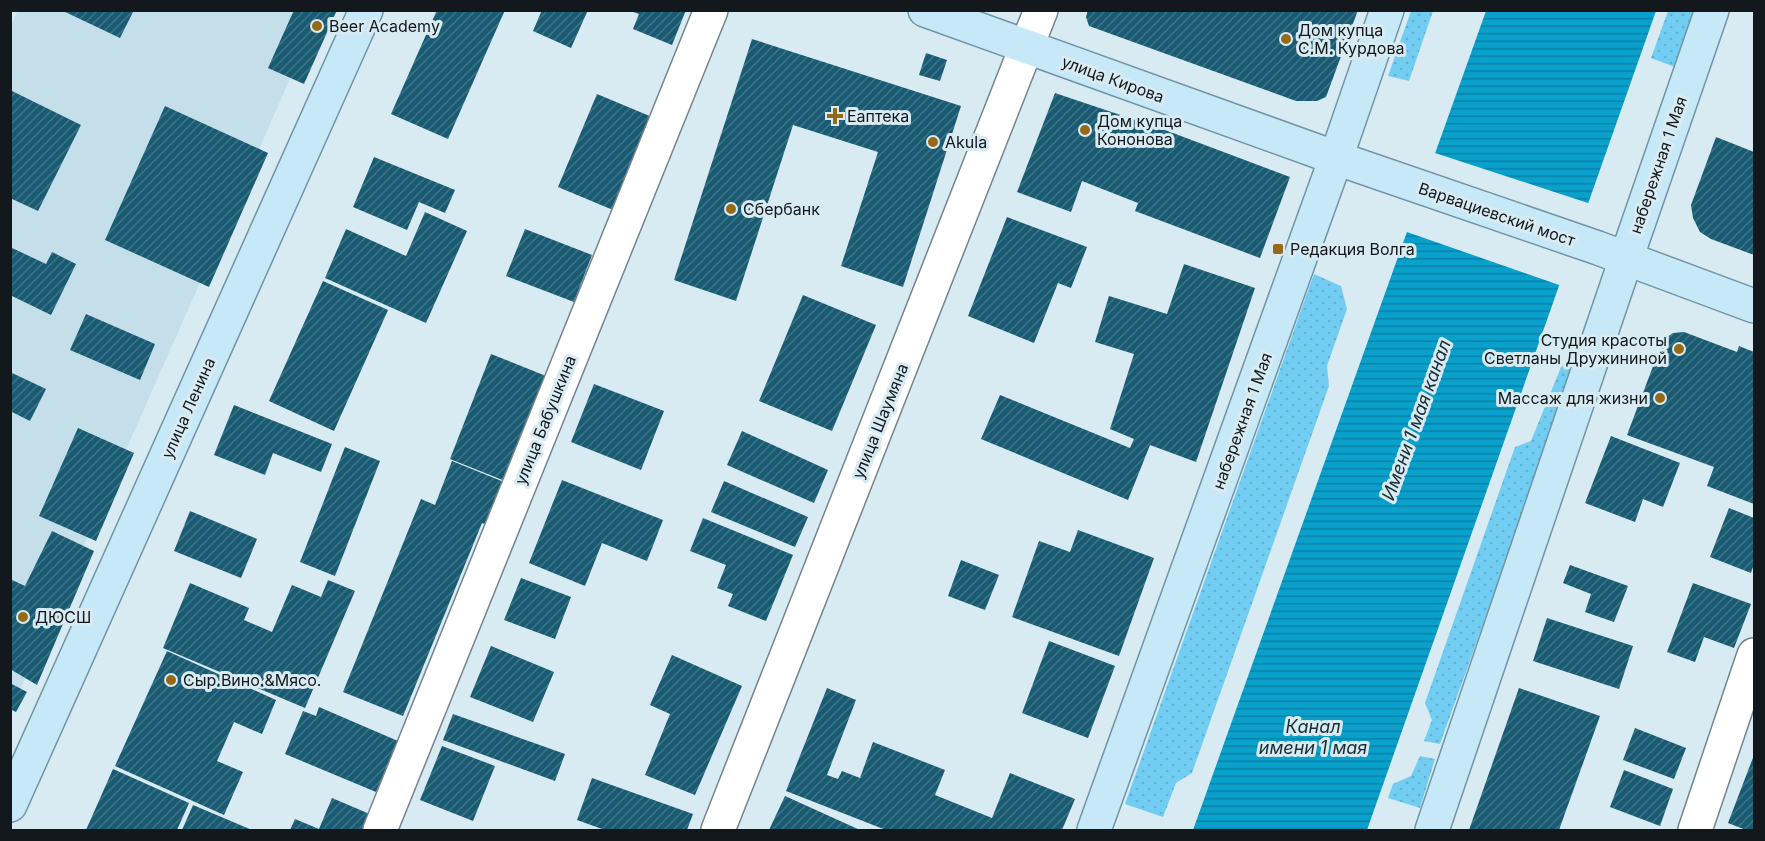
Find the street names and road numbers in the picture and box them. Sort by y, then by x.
street label: улица Кирова [1059,51,1167,107]
street label: набережная 1 Мая [1625,94,1691,236]
street label: Варвациевский мост [1416,178,1578,250]
street label: набережная 1 Мая [1208,350,1276,492]
street label: улица Бабушкина [510,353,580,487]
street label: улица Ленина [157,354,219,462]
street label: улица Шаумяна [848,360,912,482]

